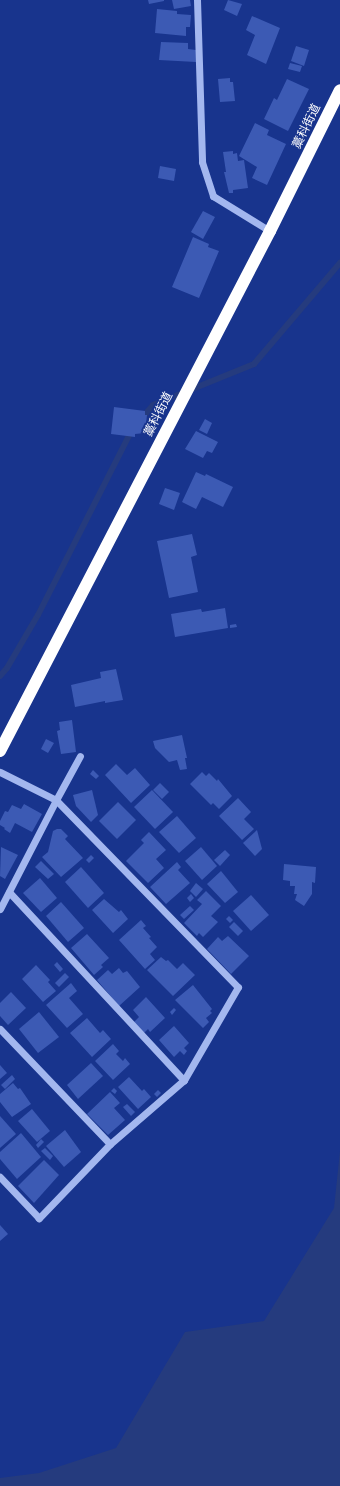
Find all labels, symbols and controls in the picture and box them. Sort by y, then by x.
street label: 藁科街道 [289,101,323,151]
street label: 藁科街道 [141,389,175,439]

